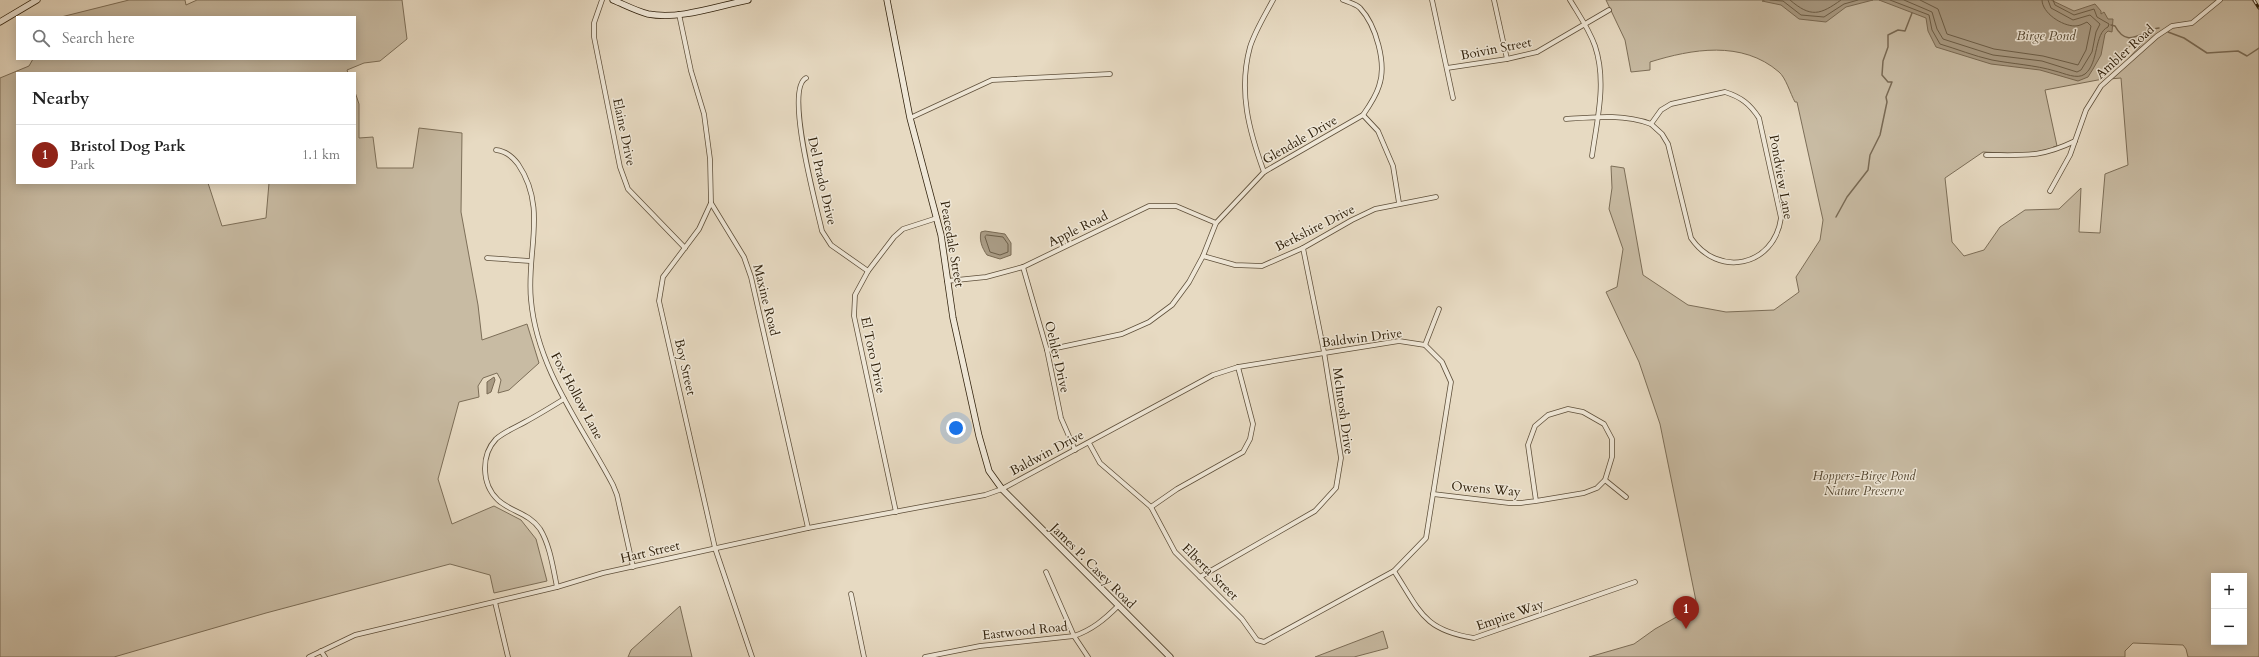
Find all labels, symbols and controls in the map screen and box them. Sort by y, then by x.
search box [16,16,356,60]
street label: Ambler Road [2092,21,2158,83]
water label: Birge Pond [2016,26,2077,45]
icon: search [30,27,52,49]
text: Search here [62,28,135,48]
street label: Boivin Street [1459,33,1533,65]
text: Nearby [32,87,89,110]
street label: Elaine Drive [608,96,640,168]
street label: Glendale Drive [1259,111,1341,169]
street label: Pondview Lane [1765,133,1797,221]
street label: Del Prado Drive [803,135,841,227]
text: Bristol Dog Park [70,136,186,156]
text: 1 [42,146,48,164]
text: 1.1 km [302,146,340,164]
text: Park [70,156,95,174]
street label: Peacedale Street [936,199,968,289]
street label: Berkshire Drive [1272,200,1358,256]
street label: Apple Road [1045,207,1111,251]
street label: Maxine Road [748,262,784,338]
street label: El Toro Drive [856,315,890,395]
street label: Oehler Drive [1040,319,1074,395]
street label: Baldwin Drive [1321,324,1403,352]
street label: Boy Street [670,337,700,397]
street label: Fox Hollow Lane [546,349,608,443]
street label: McIntosh Drive [1328,366,1358,456]
your location [946,418,966,438]
street label: Baldwin Drive [1007,426,1087,480]
park label: Hoppers-Birge Pond Nature Preserve [1812,467,1916,500]
street label: Owens Way [1451,477,1522,501]
street label: James P. Casey Road [1045,518,1140,613]
street label: Hart Street [619,536,681,568]
street label: Elberta Street [1178,540,1242,604]
map controls [2211,573,2247,645]
button: + [2211,573,2247,609]
street label: Empire Way [1474,595,1546,635]
pin: 1 [1673,596,1699,629]
button: − [2211,609,2247,645]
street label: Eastwood Road [982,618,1069,644]

